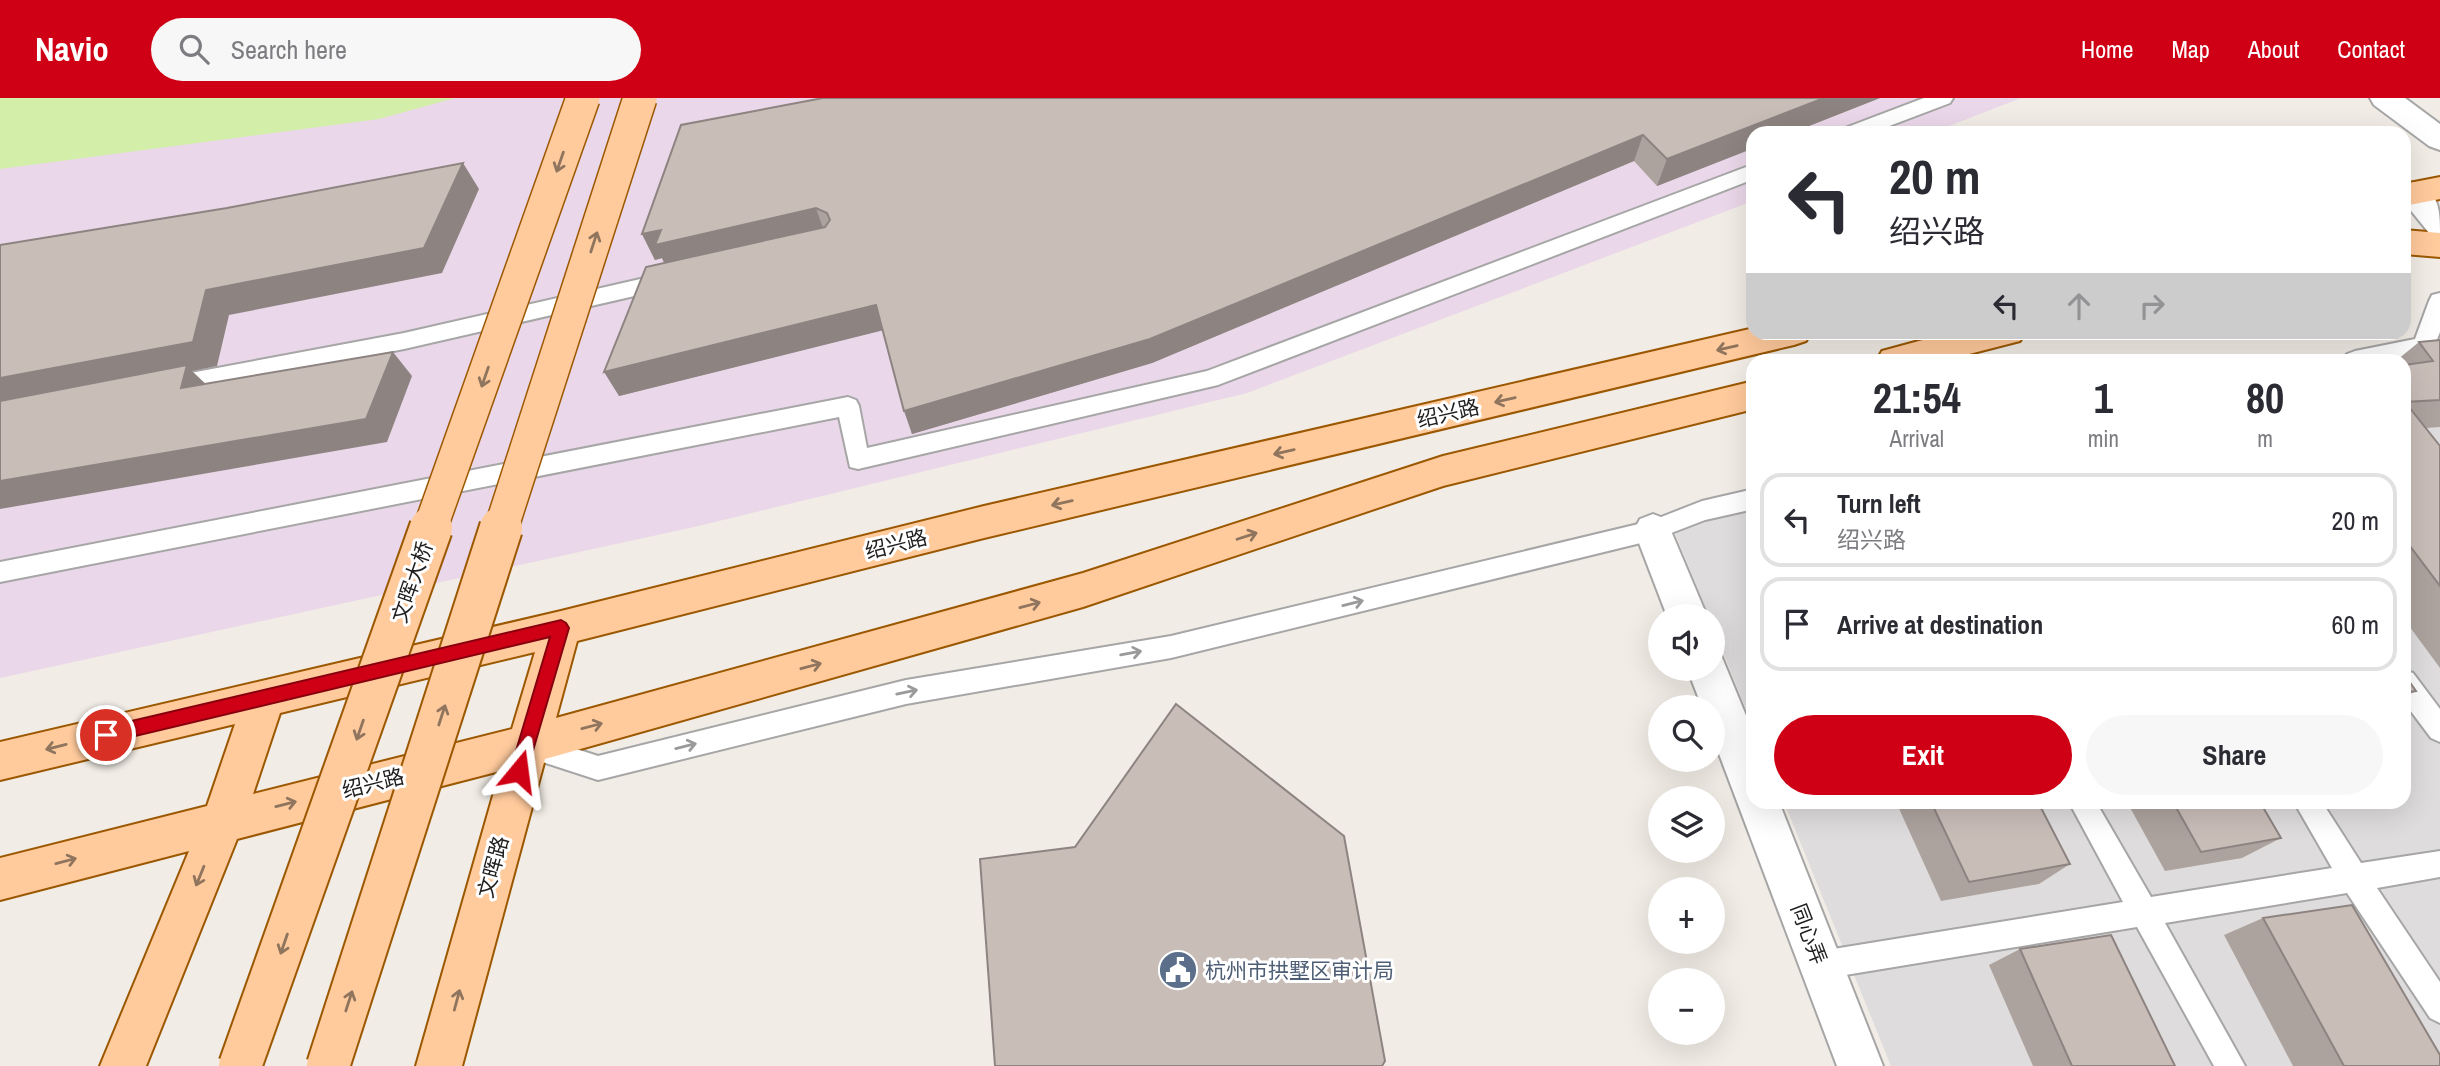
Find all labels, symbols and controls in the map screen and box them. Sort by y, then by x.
search box [151,18,641,81]
text: Navio [35,27,109,71]
icon: search [175,30,213,68]
text: Search here [231,32,347,67]
text: Home [2081,33,2133,65]
text: Map [2171,33,2210,65]
text: About [2248,33,2299,65]
text: Contact [2337,33,2405,65]
text: 20 m [1889,143,1981,209]
one-way arrow [553,151,566,173]
icon: left [1774,154,1865,245]
text: 绍兴路 [1889,210,1985,253]
one-way arrow [588,231,601,253]
icon: left [1987,287,2025,325]
icon: ahead [2060,287,2098,325]
icon: right [2133,287,2171,325]
one-way arrow [1716,342,1739,355]
one-way arrow [478,365,490,387]
text: 21:54 [1873,370,1961,426]
text: 1 [2094,370,2113,426]
text: 80 [2246,370,2284,426]
street label: 绍兴路 [1414,392,1482,434]
one-way arrow [1495,394,1517,407]
text: Arrival [1890,423,1944,454]
text: min [2088,423,2119,454]
text: m [2257,423,2273,454]
one-way arrow [1273,445,1296,459]
text: Turn left [1837,486,1921,521]
one-way arrow [1052,498,1074,511]
icon: left [1778,501,1816,539]
text: 20 m [2332,503,2379,538]
street label: 绍兴路 [862,522,930,566]
text: 绍兴路 [1837,524,1906,555]
one-way arrow [1236,529,1258,541]
street label: 文晖大桥 [385,538,439,626]
one-way arrow [1341,596,1364,609]
one-way arrow [1019,598,1041,611]
map controls [1648,604,1725,1045]
button: sound [1648,604,1725,681]
icon: arrive [1778,605,1816,643]
text: Arrive at destination [1837,607,2043,642]
text: 60 m [2332,607,2379,642]
one-way arrow [1119,646,1142,660]
one-way arrow [800,658,822,671]
one-way arrow [895,685,918,699]
button: search [1648,695,1725,772]
one-way arrow [436,704,449,726]
pin [76,705,136,765]
button: Exit [1774,715,2072,795]
button: Share [2086,715,2383,795]
icon: arrive [87,716,125,754]
one-way arrow [353,718,365,740]
one-way arrow [581,719,603,732]
position arrow [482,734,556,808]
one-way arrow [674,739,697,752]
one-way arrow [45,741,68,754]
street label: 绍兴路 [339,761,407,805]
button: layers [1648,786,1725,863]
one-way arrow [274,797,297,810]
street label: 文晖路 [471,833,515,901]
one-way arrow [55,854,77,867]
one-way arrow [193,865,206,886]
button: + [1648,877,1725,954]
street label: 同心弄 [1784,899,1834,969]
one-way arrow [277,933,289,955]
public building icon: 杭州市拱墅区审计局 [1157,949,1199,991]
place label: 杭州市拱墅区审计局 [1205,956,1394,985]
button: − [1648,968,1725,1045]
one-way arrow [451,989,464,1011]
one-way arrow [344,991,357,1013]

